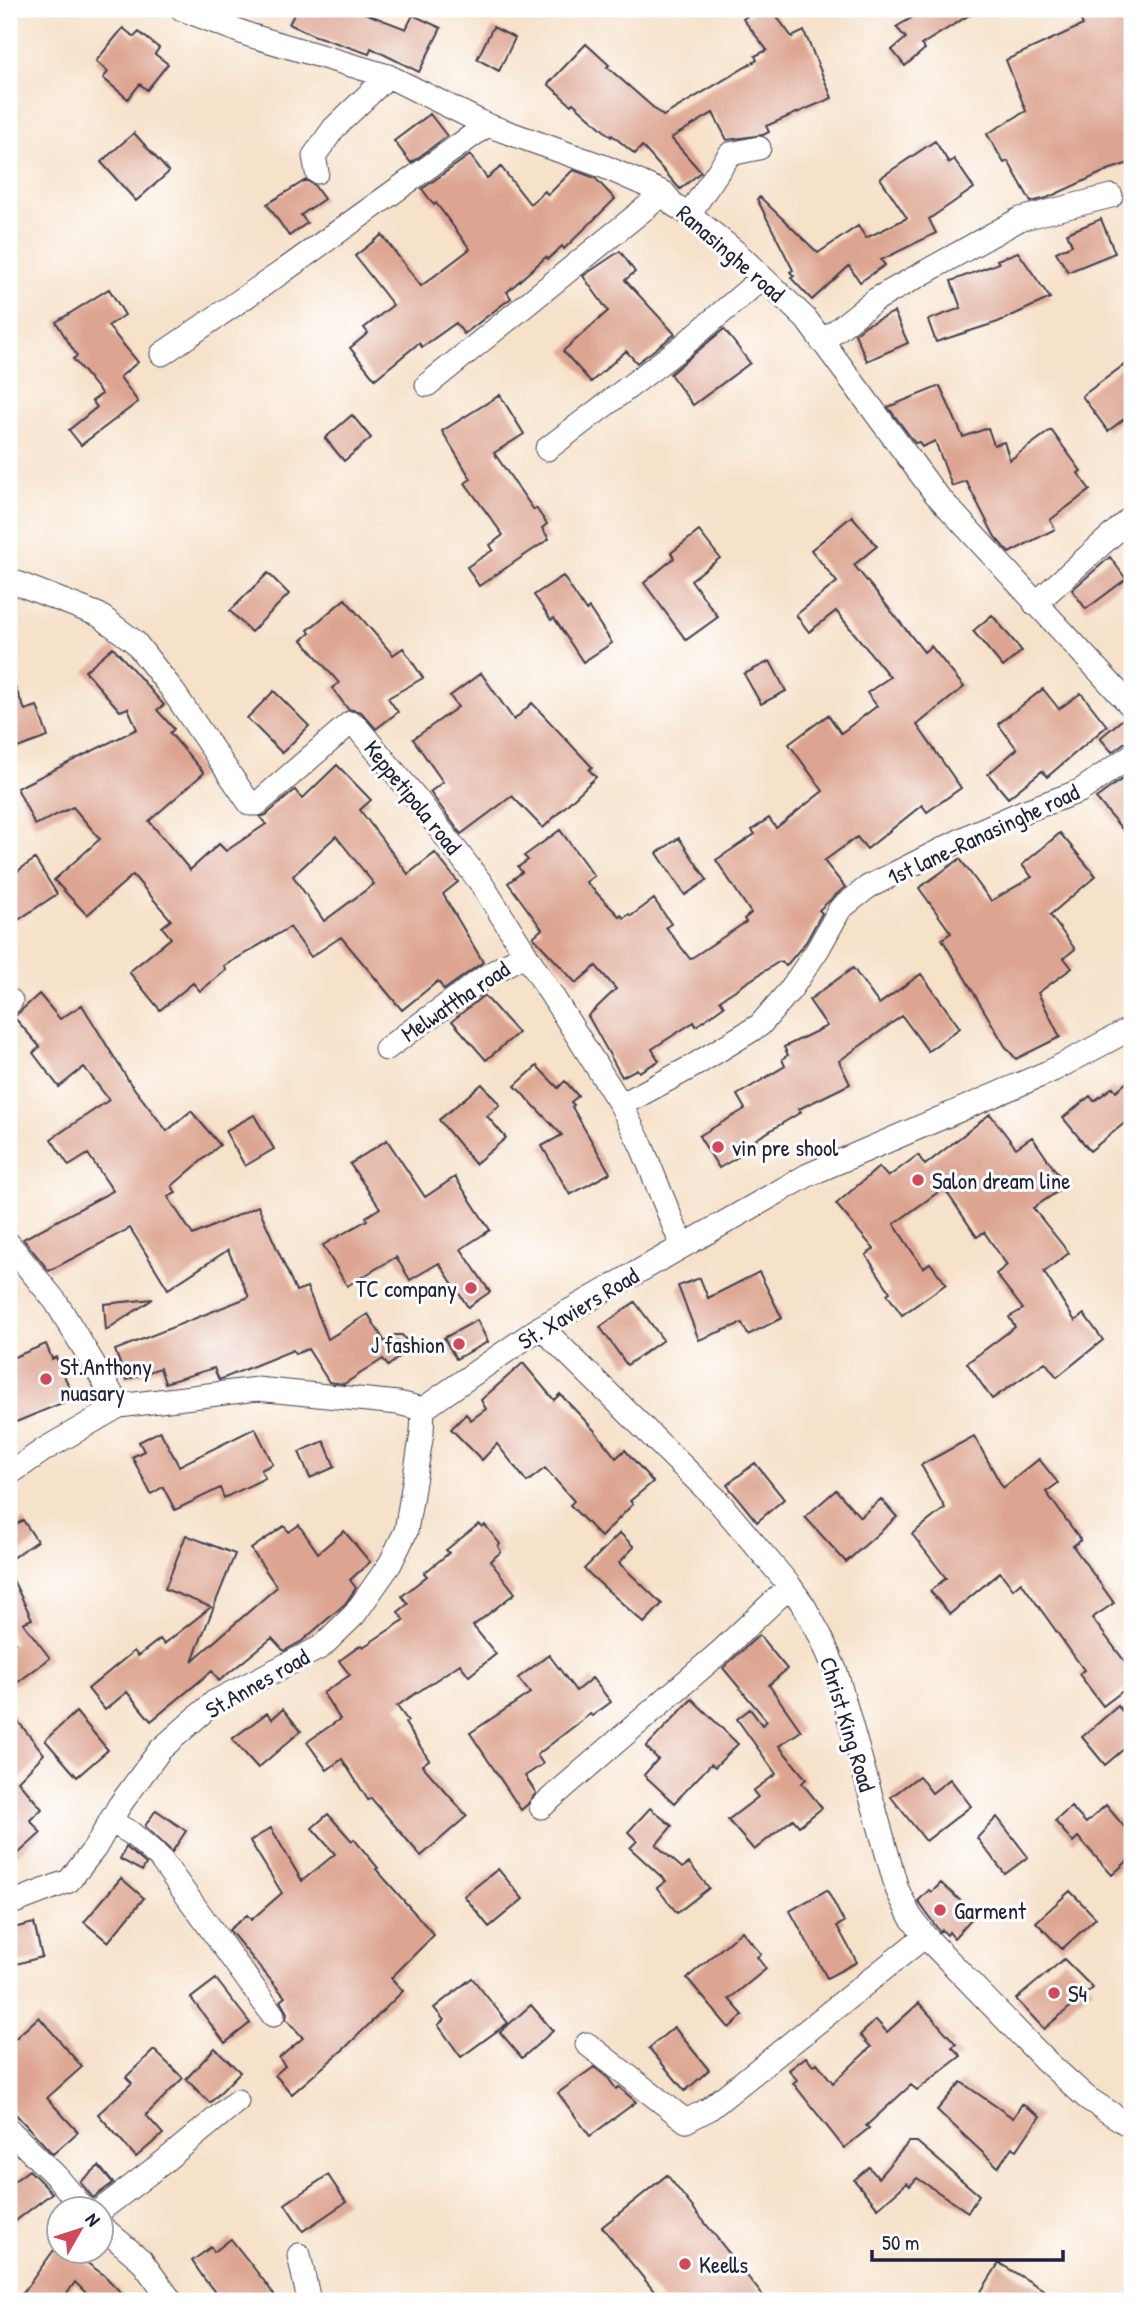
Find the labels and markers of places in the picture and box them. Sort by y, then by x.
place label: vin pre shool [732,1132,839,1163]
marker: vin pre shool [710,1139,726,1155]
place label: Salon dream line [932,1165,1070,1196]
marker: Salon dream line [910,1172,926,1188]
place label: TC company [356,1273,457,1304]
marker: TC company [463,1280,479,1296]
place label: J fashion [371,1329,445,1360]
marker: J fashion [451,1336,467,1352]
place label: St.Anthony nuasary [60,1351,152,1408]
marker: St.Anthony nuasary [38,1371,54,1387]
place label: Garment [954,1895,1027,1926]
marker: Garment [932,1902,948,1918]
place label: S4 [1068,1978,1087,2009]
marker: S4 [1046,1985,1062,2001]
place label: Keells [699,2249,748,2280]
marker: Keells [677,2256,693,2272]

